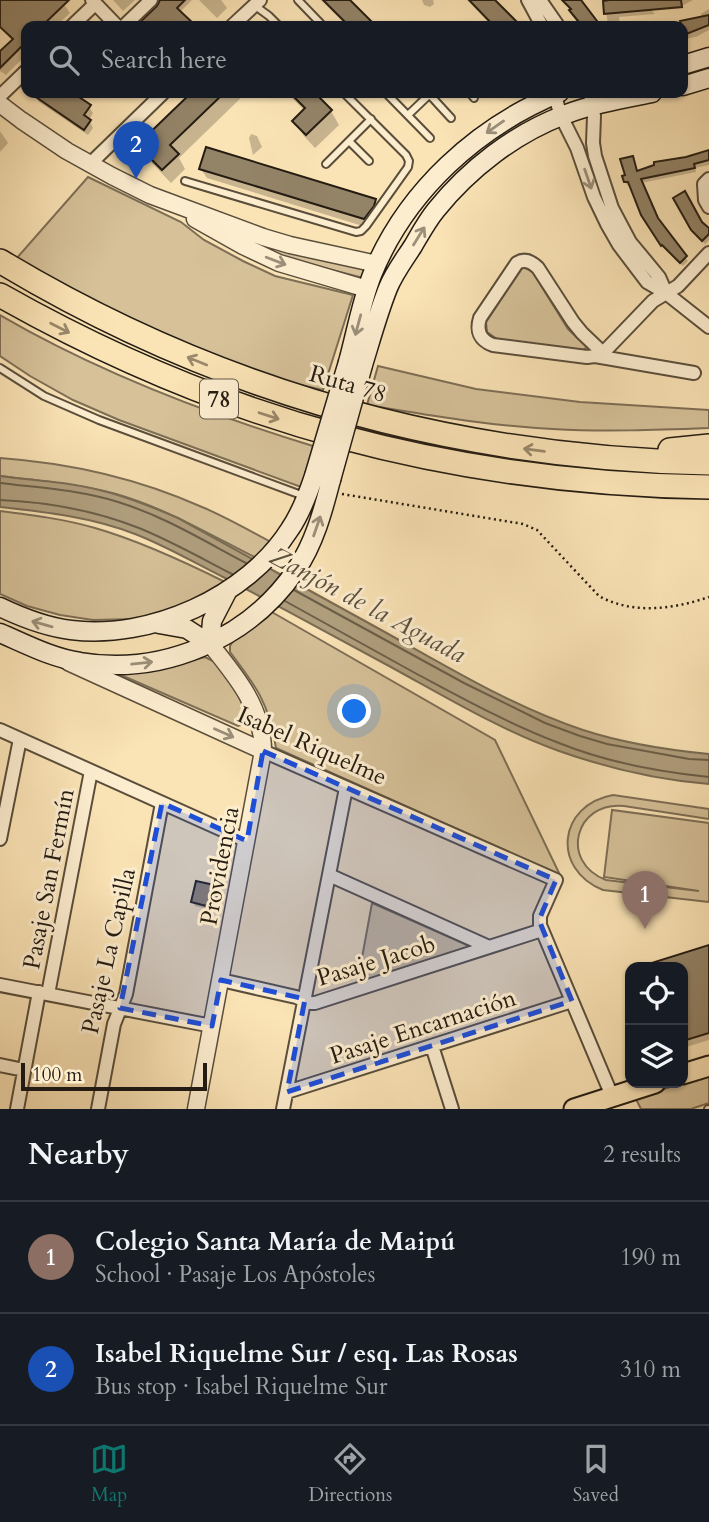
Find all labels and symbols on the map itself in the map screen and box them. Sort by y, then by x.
one-way arrow [486,120,505,134]
pin: 2 [113,121,159,179]
one-way arrow [583,167,595,189]
one-way arrow [413,226,427,246]
one-way arrow [265,256,286,269]
one-way arrow [350,314,363,336]
one-way arrow [49,322,70,335]
one-way arrow [187,353,208,366]
street label: Ruta 78 [306,357,390,411]
road number: 78 [200,380,238,418]
one-way arrow [258,410,280,423]
one-way arrow [523,443,546,456]
one-way arrow [311,515,324,537]
water label: Zanjón de la Aguada [264,539,472,672]
one-way arrow [31,616,53,629]
one-way arrow [130,656,153,669]
your location [337,694,371,728]
street label: Isabel Riquelme [232,698,392,794]
one-way arrow [213,727,234,740]
street label: Pasaje San Fermín [15,785,83,972]
street label: Providencia [192,803,248,928]
street label: Pasaje La Capilla [74,864,144,1037]
pin: 1 [622,871,668,929]
street label: Pasaje Jacob [313,927,439,995]
street label: Pasaje Encarnación [326,981,521,1073]
scale bar [21,1060,206,1092]

